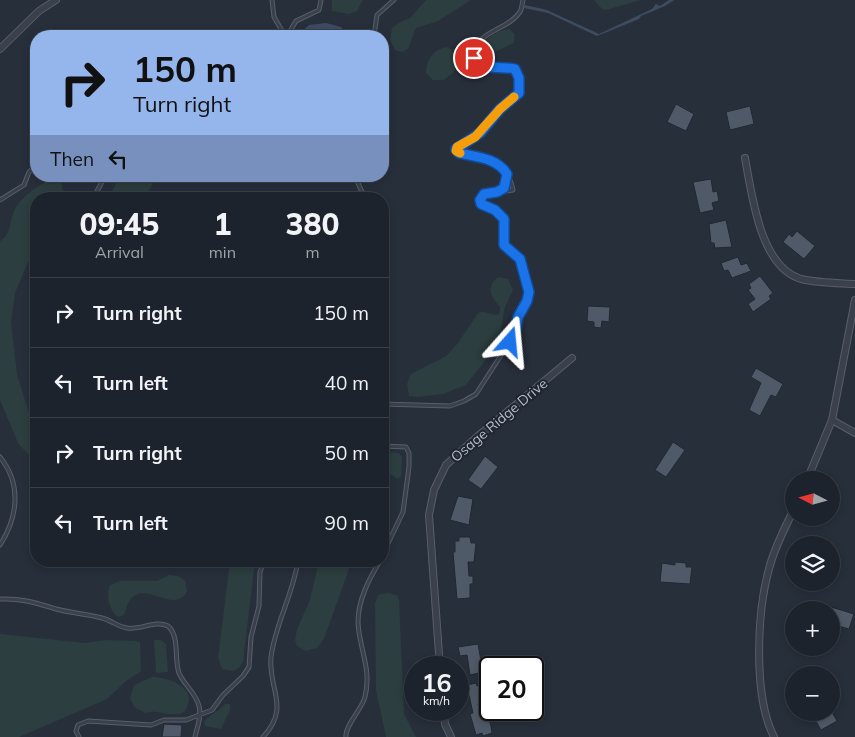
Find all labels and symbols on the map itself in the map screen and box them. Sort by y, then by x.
pin [453,37,495,79]
position arrow [483,315,535,367]
street label: Osage Ridge Drive [447,374,551,466]
north arrow [785,471,840,526]
speed limit sign: 20 [479,656,544,721]

